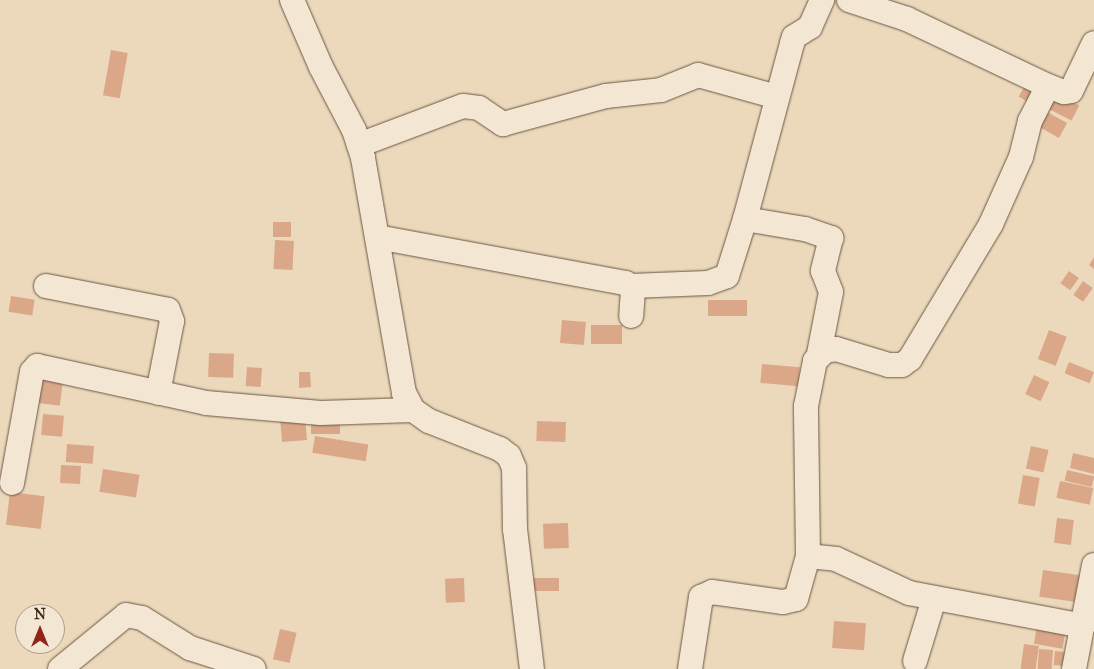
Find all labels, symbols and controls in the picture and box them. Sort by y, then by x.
north arrow [15,604,65,654]
text: N [34,606,46,623]

